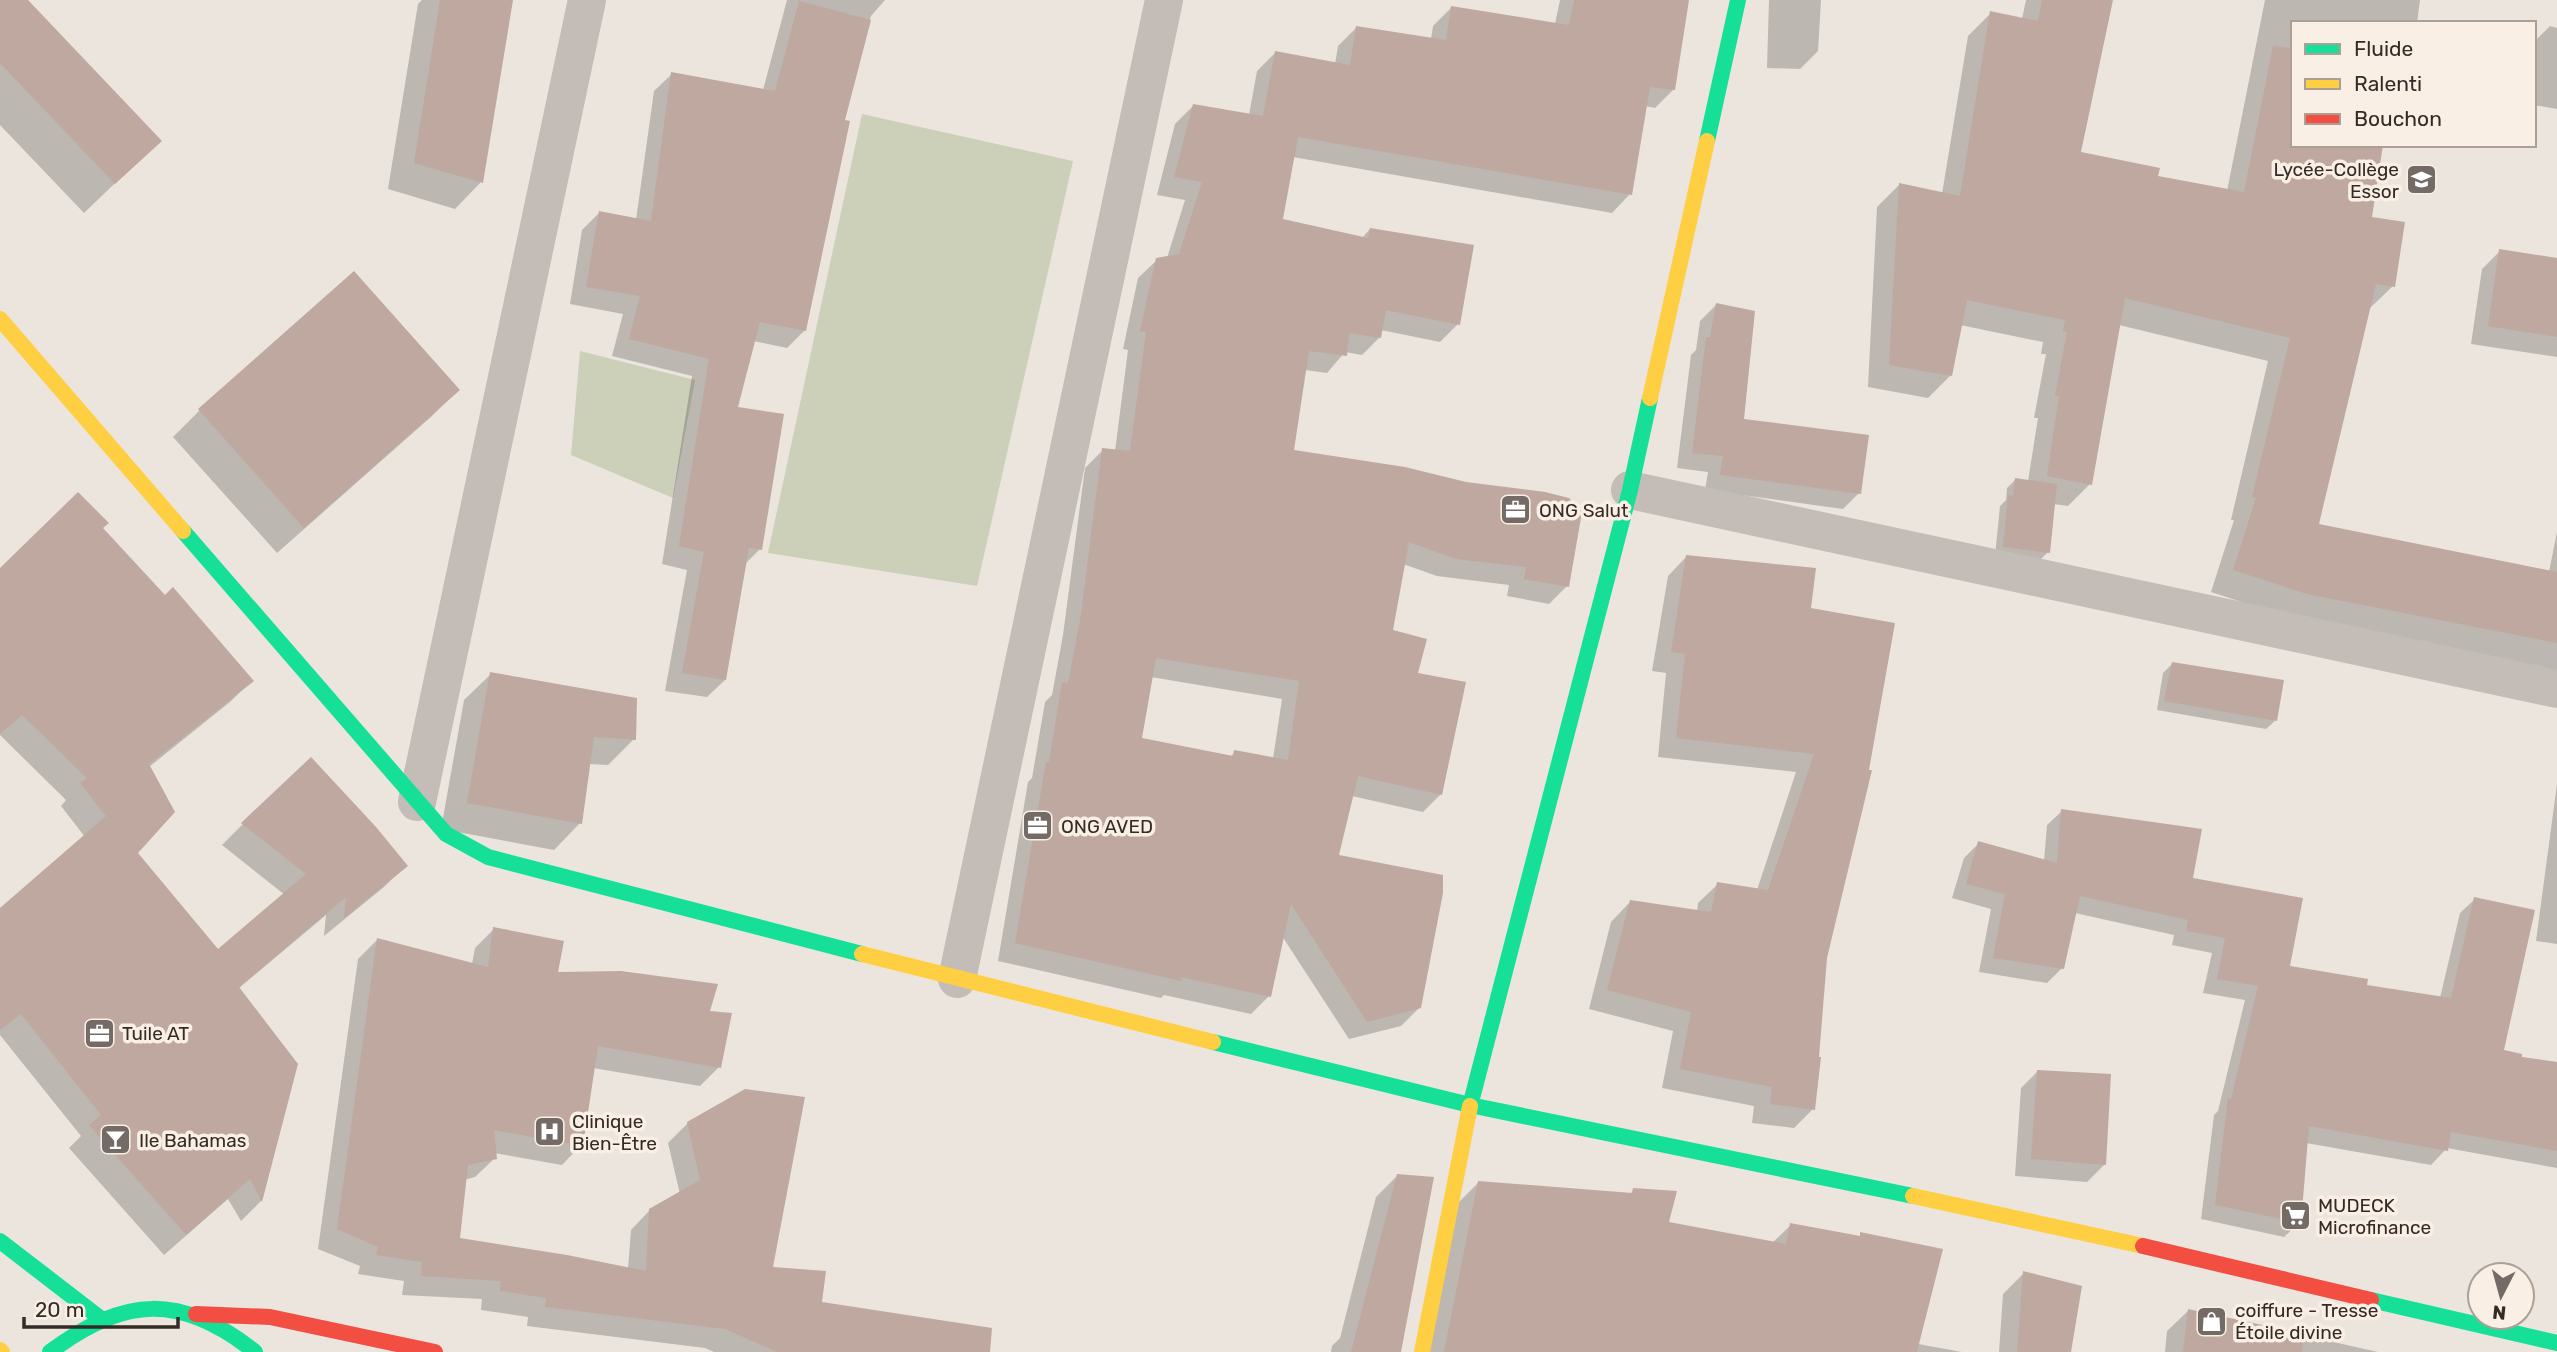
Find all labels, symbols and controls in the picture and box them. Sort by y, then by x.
legend [2291,21,2536,147]
text: Fluide [2354,36,2413,61]
text: Ralenti [2354,71,2422,96]
text: Bouchon [2354,106,2442,131]
place label: Lycée-Collège Essor [2274,158,2400,203]
school or university icon: Lycée-Collège Essor [2405,163,2439,197]
office icon: ONG Salut [1499,493,1533,527]
place label: ONG Salut [1539,499,1629,522]
office icon: ONG AVED [1021,809,1055,843]
place label: ONG AVED [1061,815,1153,838]
office icon: Tuile AT [82,1016,116,1050]
place label: Tuile AT [122,1022,189,1045]
place label: Clinique Bien-Être [572,1110,657,1155]
hospital icon: Clinique Bien-Être [532,1115,566,1149]
bar icon: Ile Bahamas [99,1123,133,1157]
place label: Ile Bahamas [139,1129,246,1152]
place label: MUDECK Microfinance [2318,1194,2431,1239]
supermarket icon: MUDECK Microfinance [2278,1199,2312,1233]
north arrow [2466,1261,2536,1331]
scale bar [24,1286,178,1330]
text: 20 m [35,1297,84,1322]
place label: coiffure - Tresse Étoile divine [2235,1299,2378,1344]
text: N [2491,1300,2507,1325]
shop icon: coiffure - Tresse Étoile divine [2195,1304,2229,1338]

